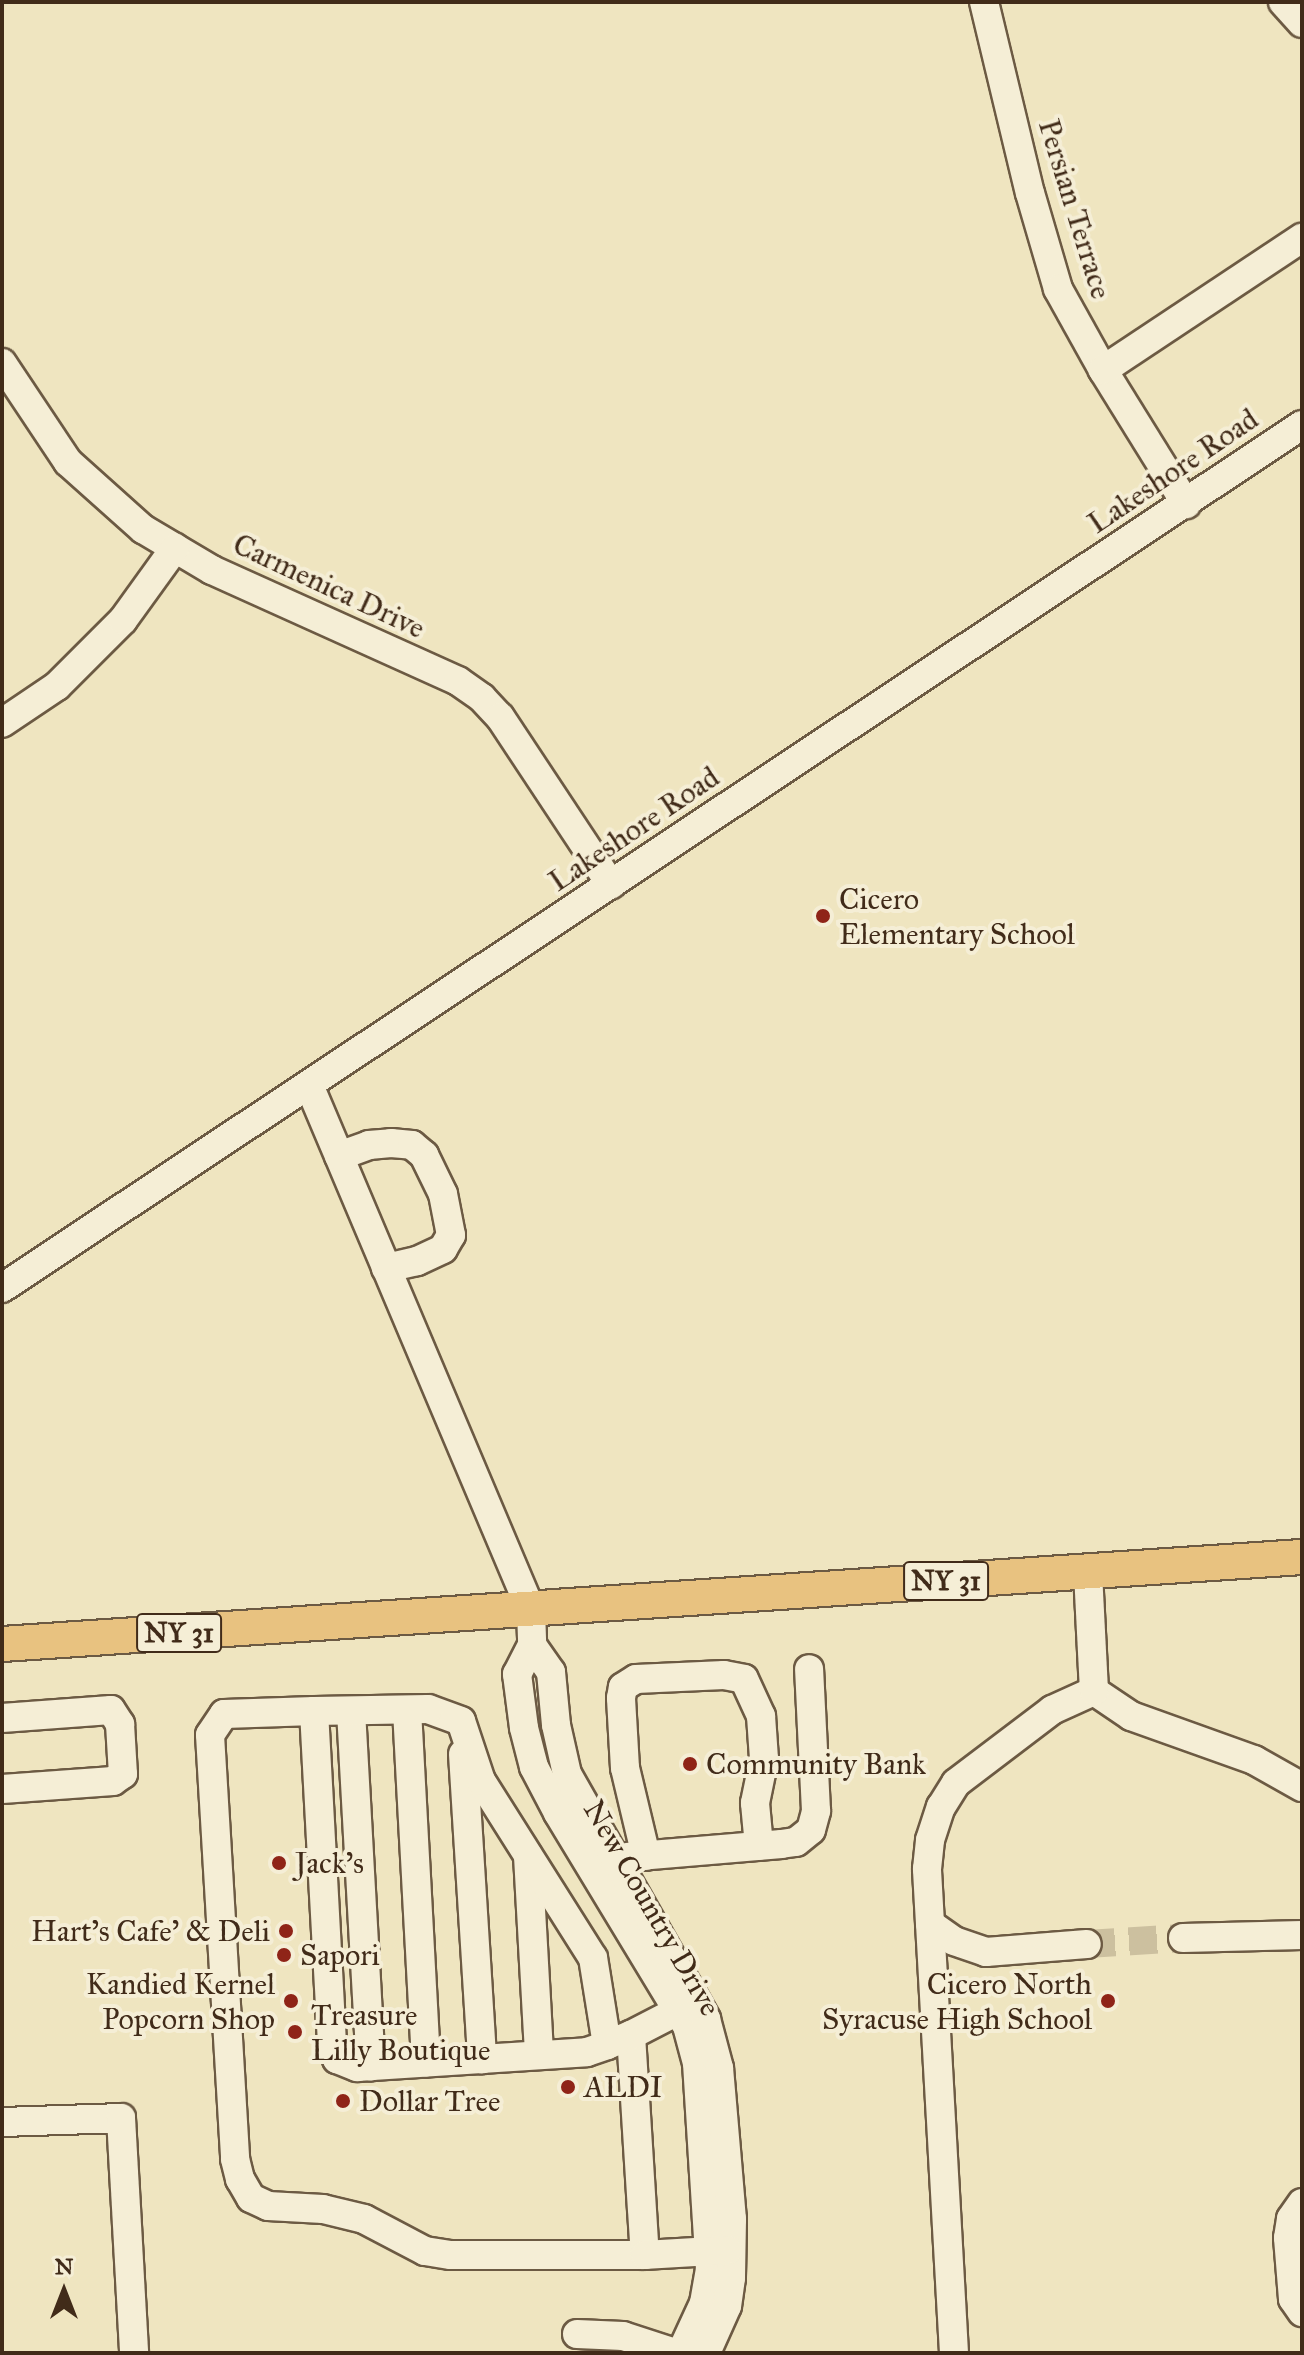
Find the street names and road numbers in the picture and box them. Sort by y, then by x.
street label: Persian Terrace [1031,115,1119,303]
street label: Lakeshore Road [1081,401,1265,541]
street label: Carmenica Drive [227,526,431,646]
street label: Lakeshore Road [542,759,726,899]
road number: NY 31 [902,1557,990,1605]
road number: NY 31 [135,1609,223,1657]
street label: New Country Drive [576,1794,728,2022]

